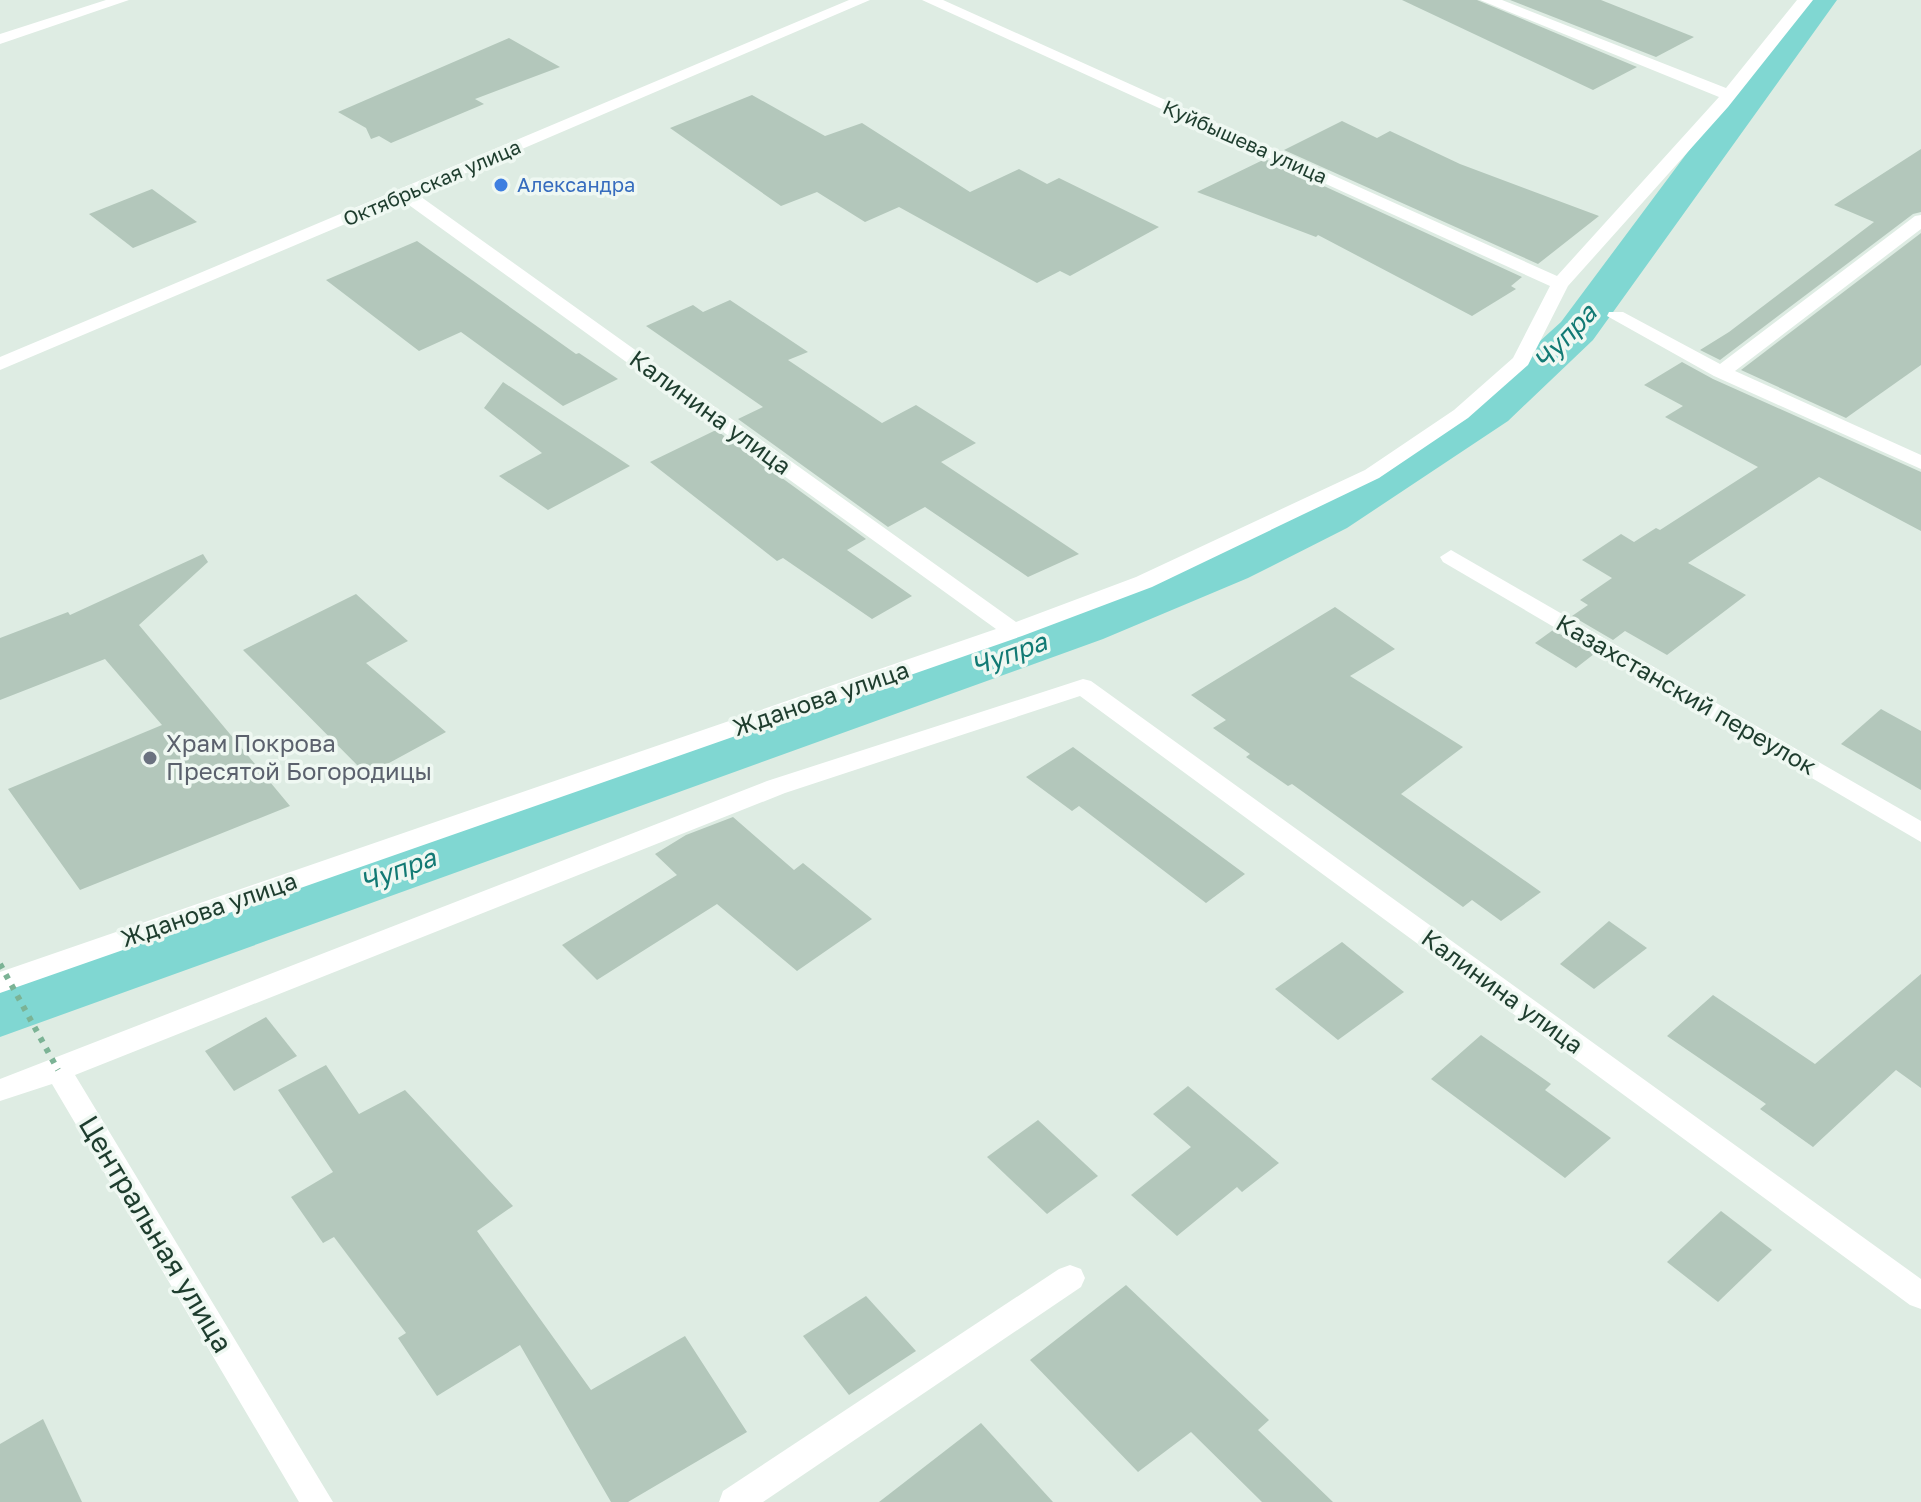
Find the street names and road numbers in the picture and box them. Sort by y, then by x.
street label: Куйбышева улица [1160,94,1331,188]
street label: Октябрьская улица [339,134,524,230]
street label: Калинина улица [624,343,797,480]
street label: Казахстанский переулок [1552,607,1822,780]
street label: Жданова улица [729,654,912,741]
street label: Жданова улица [117,865,300,952]
street label: Калинина улица [1416,922,1589,1059]
street label: Центральная улица [73,1109,240,1358]

